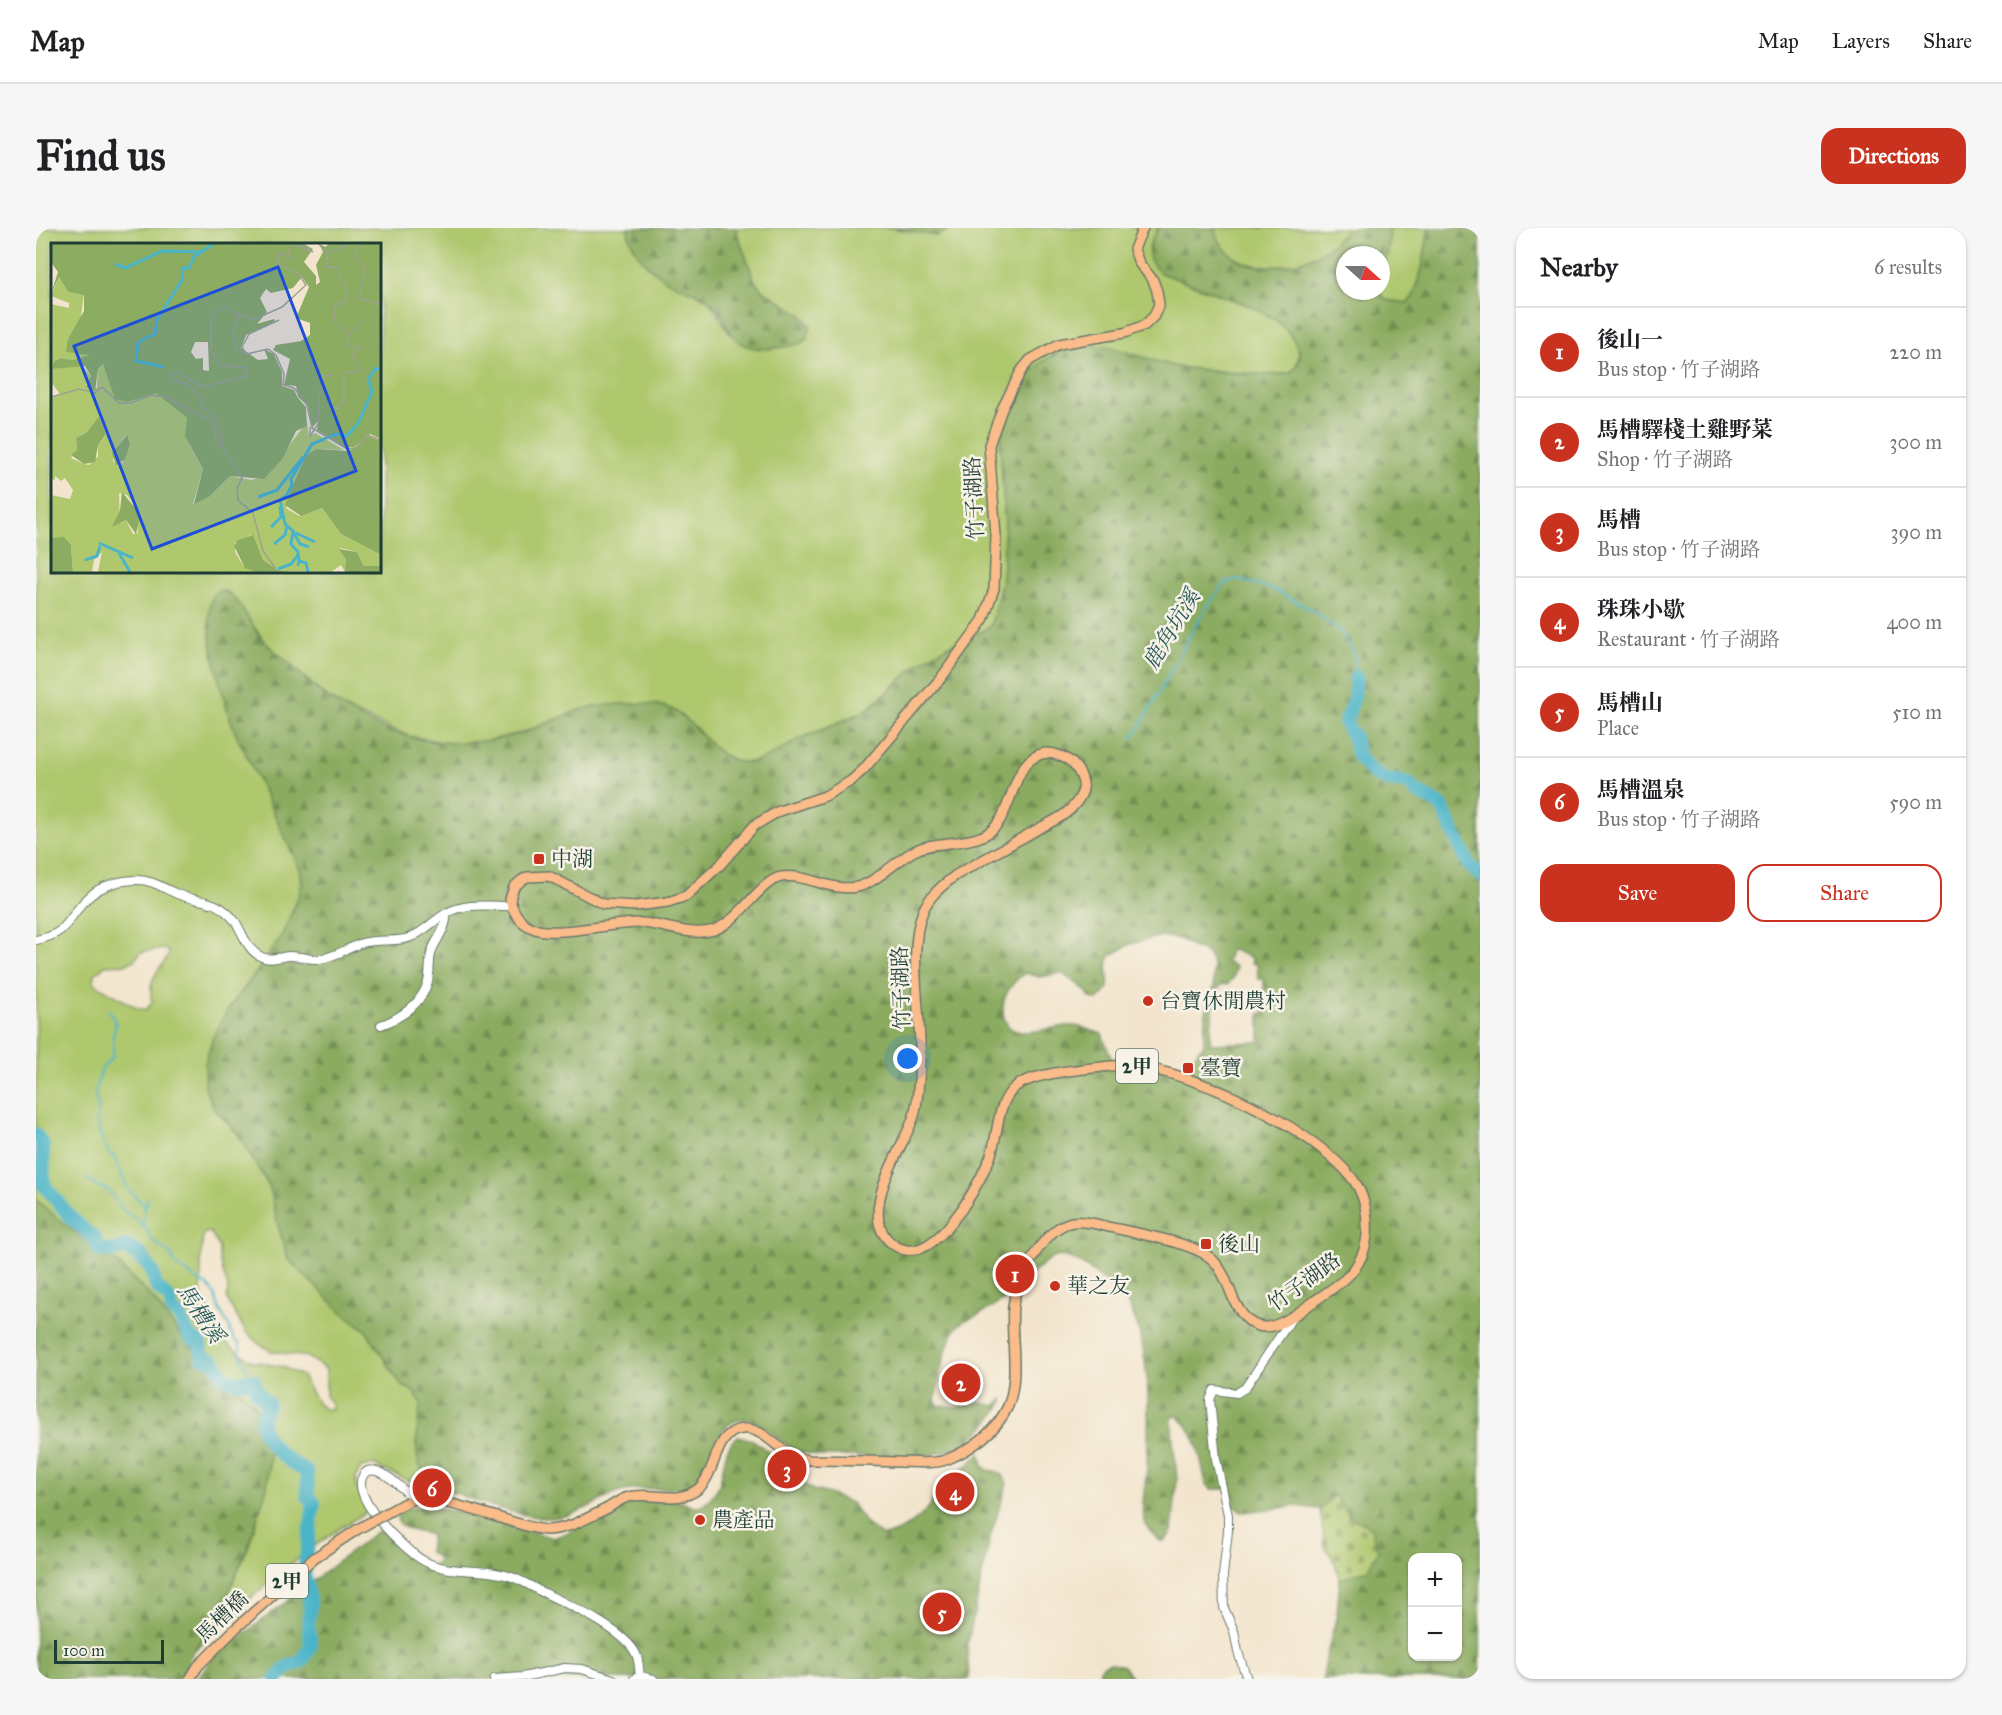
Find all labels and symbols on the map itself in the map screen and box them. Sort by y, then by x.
inset map [51,243,381,573]
north arrow [1336,246,1390,300]
street label: 竹子湖路 [959,455,989,541]
water label: 鹿角坑溪 [1137,583,1207,674]
place label: 中湖 [551,846,593,872]
marker: 中湖 [532,852,546,866]
street label: 竹子湖路 [887,946,915,1030]
place label: 台寶休閒農村 [1160,988,1286,1014]
marker: 台寶休閒農村 [1141,994,1155,1008]
your location [893,1044,922,1073]
road number: 2甲 [1116,1049,1158,1083]
place label: 臺寶 [1200,1055,1242,1081]
marker: 臺寶 [1181,1061,1195,1075]
place label: 後山 [1218,1231,1260,1257]
marker: 後山 [1199,1237,1213,1251]
street label: 竹子湖路 [1262,1247,1346,1317]
pin: 1 [996,1252,1034,1296]
place label: 華之友 [1067,1273,1130,1299]
water label: 馬槽溪 [171,1278,231,1350]
marker: 華之友 [1048,1279,1062,1293]
pin: 2 [942,1360,980,1406]
pin: 3 [768,1446,807,1492]
pin: 6 [412,1466,452,1510]
pin: 4 [936,1470,974,1514]
place label: 農產品 [712,1507,775,1533]
marker: 農產品 [693,1513,707,1527]
road number: 2甲 [266,1564,308,1598]
street label: 馬槽橋 [190,1586,254,1648]
pin: 5 [922,1590,962,1634]
scale bar [54,1637,164,1664]

